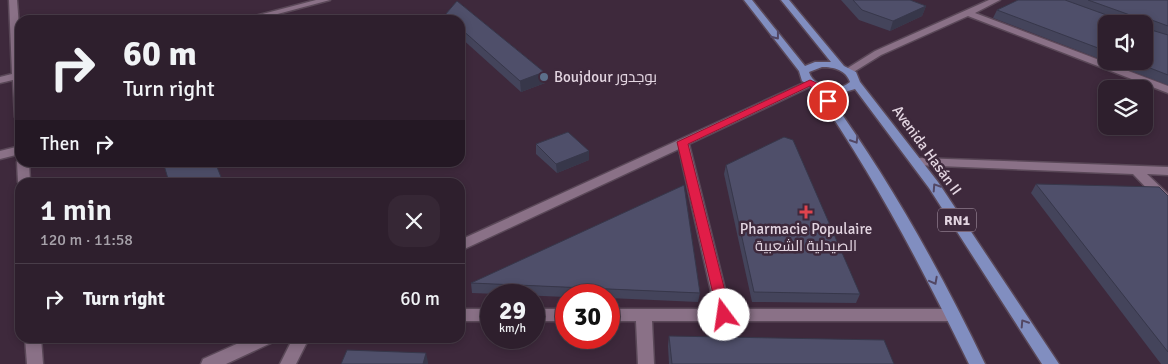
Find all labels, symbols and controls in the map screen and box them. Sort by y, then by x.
map controls [1098,15,1153,135]
button: sound [1098,15,1153,70]
one-way arrow [771,30,780,39]
text: 60 m [123,32,197,75]
icon: right [40,35,105,100]
place label: Boujdour بوجدور [554,68,657,86]
marker: Boujdour بوجدور [538,71,550,83]
text: Turn right [123,75,215,102]
pin [807,80,849,122]
button: layers [1098,80,1153,135]
icon: arrive [814,87,842,115]
street label: Avenida Hasán II [888,102,966,198]
icon: right [90,130,118,158]
text: Then [40,132,80,156]
one-way arrow [848,134,858,143]
one-way arrow [932,184,942,193]
text: 1 min [40,192,112,229]
button: close [388,195,440,247]
marker: Pharmacie Populaire الصيدلية الشعبية [800,206,812,218]
road number: RN1 [938,208,976,232]
place label: Pharmacie Populaire الصيدلية الشعبية [740,220,872,255]
text: 120 m · 11:58 [40,230,133,250]
one-way arrow [928,276,938,285]
speed limit sign: 30 [555,284,620,349]
icon: right [40,285,68,313]
text: Turn right [83,287,165,311]
text: 60 m [400,287,440,311]
position arrow [697,288,749,340]
text: 29 [499,295,526,326]
one-way arrow [1021,320,1031,329]
text: km/h [499,321,526,336]

